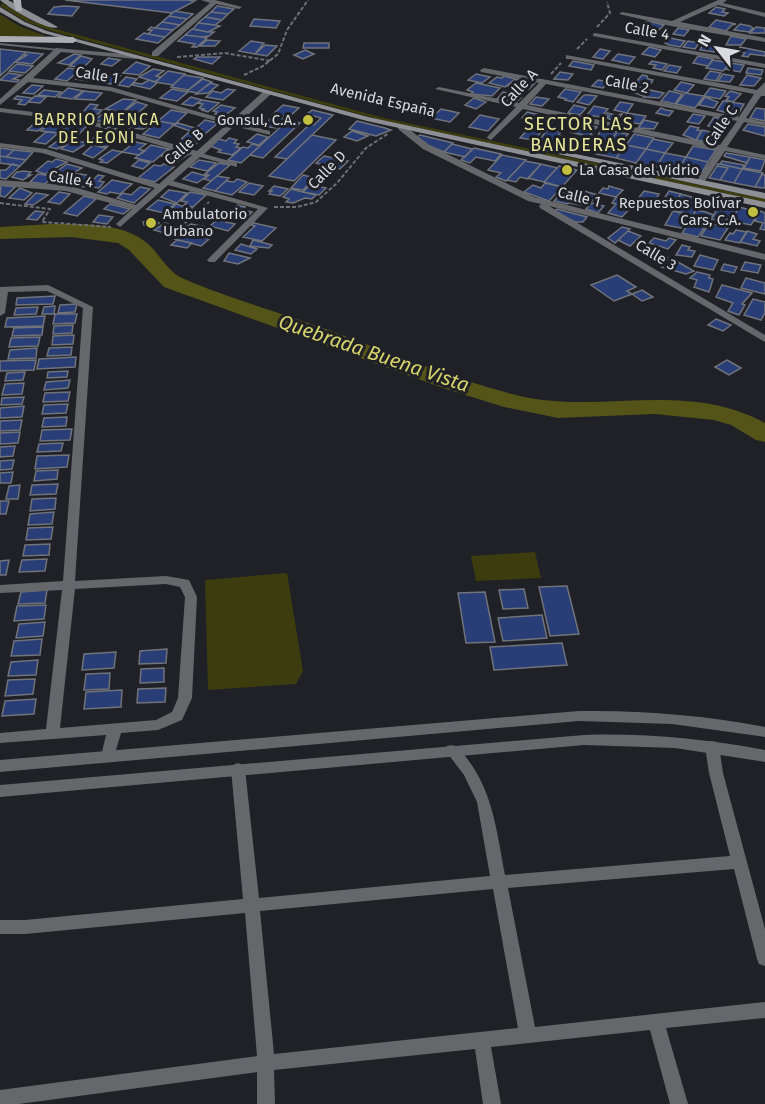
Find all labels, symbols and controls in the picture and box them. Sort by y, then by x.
street label: Calle 4 [623,18,671,44]
north arrow [687,18,747,78]
text: N [694,31,715,50]
street label: Calle 1 [74,63,120,87]
street label: Calle A [497,65,541,111]
street label: Calle 2 [603,71,651,97]
street label: Avenida España [329,79,437,121]
street label: Calle C [701,102,742,150]
district label: BARRIO MENCA DE LEONI [34,110,160,147]
place label: Gonsul, C.A. [217,111,296,129]
marker: Gonsul, C.A. [301,113,315,127]
district label: SECTOR LAS BANDERAS [524,113,634,156]
street label: Calle B [161,125,207,169]
street label: Calle D [304,147,350,193]
place label: La Casa del Vidrio [579,161,700,179]
marker: La Casa del Vidrio [560,163,574,177]
street label: Calle 4 [47,167,95,191]
street label: Calle 1 [556,183,602,211]
place label: Repuestos Bolívar Cars, C.A. [619,194,741,229]
place label: Ambulatorio Urbano [163,205,247,240]
marker: Repuestos Bolívar Cars, C.A. [746,205,760,219]
marker: Ambulatorio Urbano [144,216,158,230]
street label: Calle 3 [632,236,680,274]
water label: Quebrada Buena Vista [276,309,472,397]

